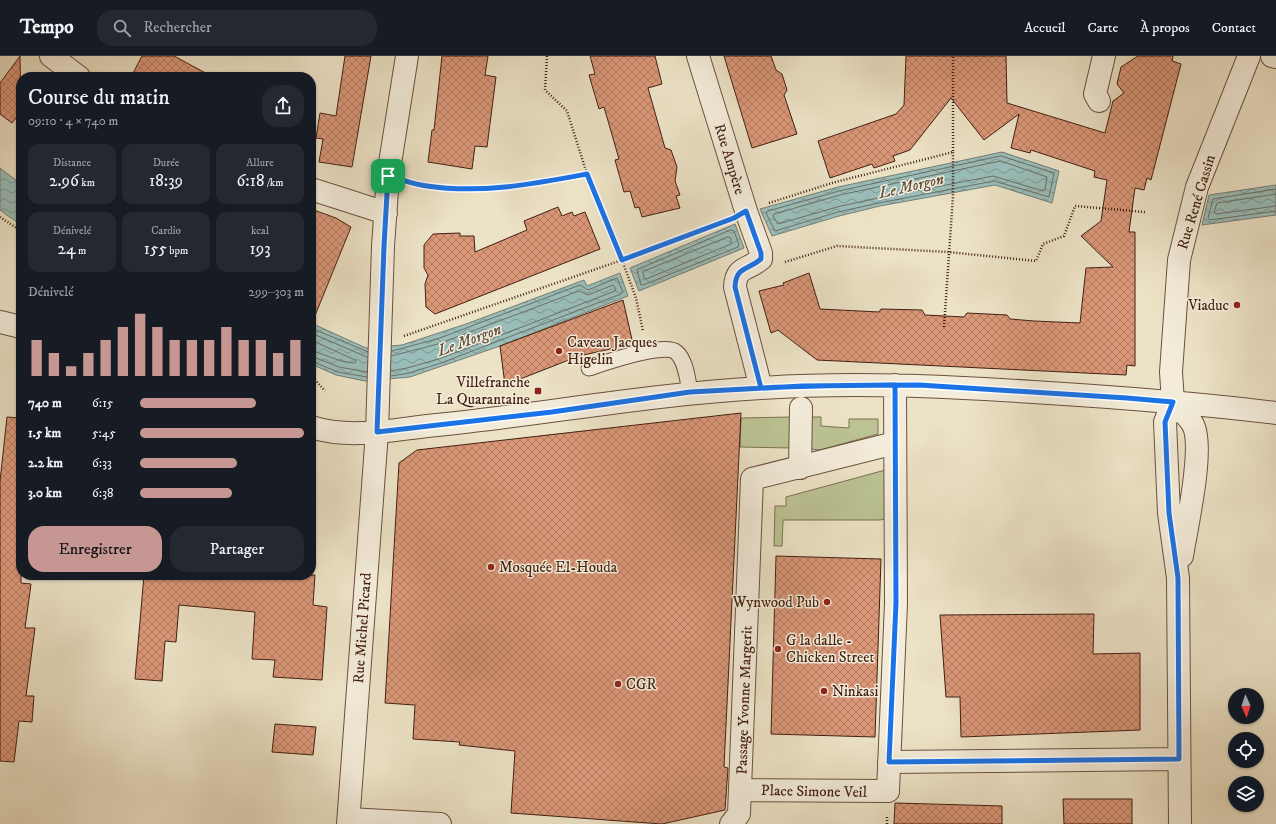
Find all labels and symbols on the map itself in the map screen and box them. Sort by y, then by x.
street label: Rue Ampère [710,121,749,197]
street label: Rue René Cassin [1173,152,1220,252]
pin [371,159,405,193]
water label: Le Morgon [876,169,946,203]
place label: Viaduc [1187,296,1230,315]
marker: Viaduc [1232,300,1242,310]
water label: Le Morgon [434,319,504,361]
place label: Caveau Jacques Higelin [567,333,657,369]
marker: Caveau Jacques Higelin [554,346,564,356]
place label: Villefranche La Quarantaine [436,373,530,409]
marker: Villefranche La Quarantaine [533,386,543,396]
place label: Mosquée El-Houda [499,558,618,577]
marker: Mosquée El-Houda [486,562,496,572]
street label: Rue Michel Picard [349,572,376,684]
place label: Wynwood Pub [732,593,819,612]
marker: Wynwood Pub [822,597,832,607]
street label: Passage Yvonne Margerit [732,625,757,775]
place label: G la dalle - Chicken Street [786,631,874,667]
marker: G la dalle - Chicken Street [773,644,783,654]
place label: CGR [626,675,656,694]
marker: CGR [613,679,623,689]
place label: Ninkasi [832,682,878,701]
marker: Ninkasi [819,686,829,696]
north arrow [1228,688,1264,724]
street label: Place Simone Veil [761,781,868,802]

